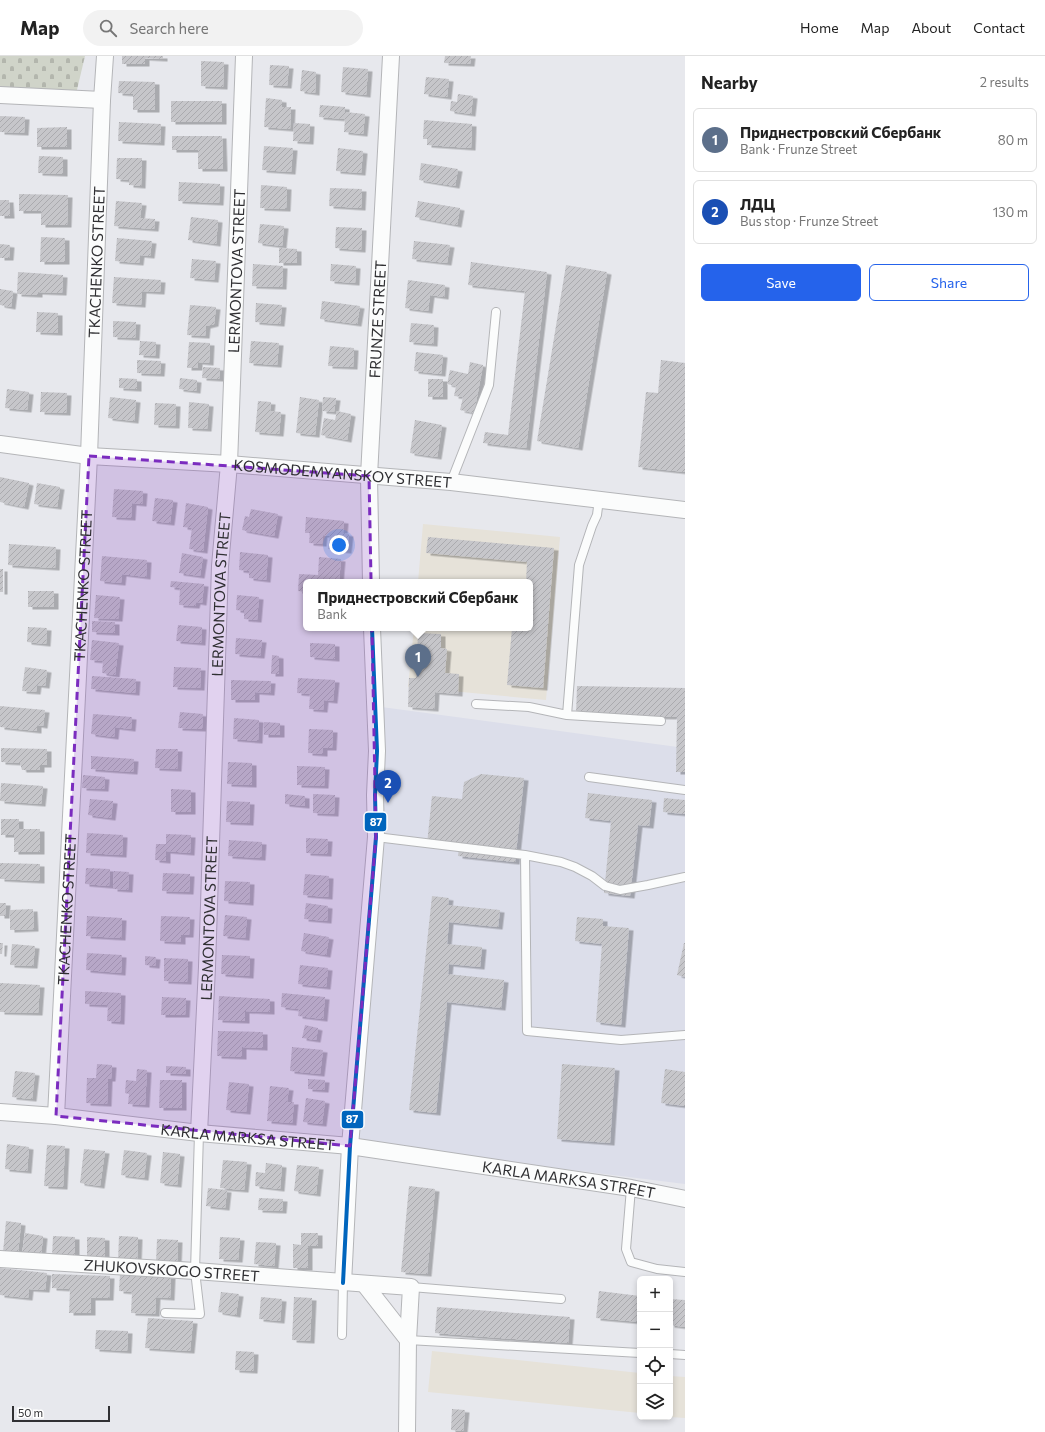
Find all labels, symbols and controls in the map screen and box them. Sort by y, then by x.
search box [83,10,363,46]
text: Map [20,16,59,39]
icon: search [97,17,119,39]
text: Search here [129,19,209,37]
text: Home [800,19,839,36]
text: Map [861,19,889,36]
text: About [911,19,951,36]
text: Contact [973,19,1025,36]
text: Nearby [701,72,758,93]
text: 2 results [980,74,1029,90]
text: Приднестровский Сбербанк [740,123,941,141]
text: 1 [712,132,718,148]
text: 80 m [998,132,1028,148]
text: Bank · Frunze Street [740,141,857,157]
street label: TKACHENKO STREET [84,185,108,338]
street label: LERMONTOVA STREET [224,188,248,353]
text: ЛДЦ [740,195,775,213]
text: 2 [711,204,719,220]
text: 130 m [993,204,1028,220]
text: Bus stop · Frunze Street [740,213,878,229]
street label: FRUNZE STREET [365,259,389,379]
button: Save [701,264,861,301]
button: Share [869,264,1029,301]
street label: KOSMODEMYANSKOY STREET [233,455,453,491]
street label: TKACHENKO STREET [70,509,95,662]
street label: LERMONTOVA STREET [207,511,234,677]
your location [329,535,349,555]
popup [303,579,533,631]
text: Приднестровский Сбербанк [317,588,519,606]
text: Bank [317,606,347,622]
pin: 1 [405,644,431,677]
pin: 2 [375,770,401,803]
line badge: 87 [364,812,387,832]
text: 87 [370,815,382,828]
street label: TKACHENKO STREET [54,833,79,986]
street label: LERMONTOVA STREET [196,835,220,1001]
line badge: 87 [341,1110,364,1129]
text: 87 [346,1112,358,1125]
street label: KARLA MARKSA STREET [160,1120,336,1154]
street label: KARLA MARKSA STREET [481,1157,657,1202]
street label: ZHUKOVSKOGO STREET [83,1255,261,1285]
map controls [637,1276,673,1420]
button: + [637,1276,673,1312]
button: − [637,1312,673,1348]
button: locate [637,1348,673,1384]
button: layers [637,1384,673,1420]
scale bar [12,1404,110,1423]
text: 50 m [18,1406,43,1419]

